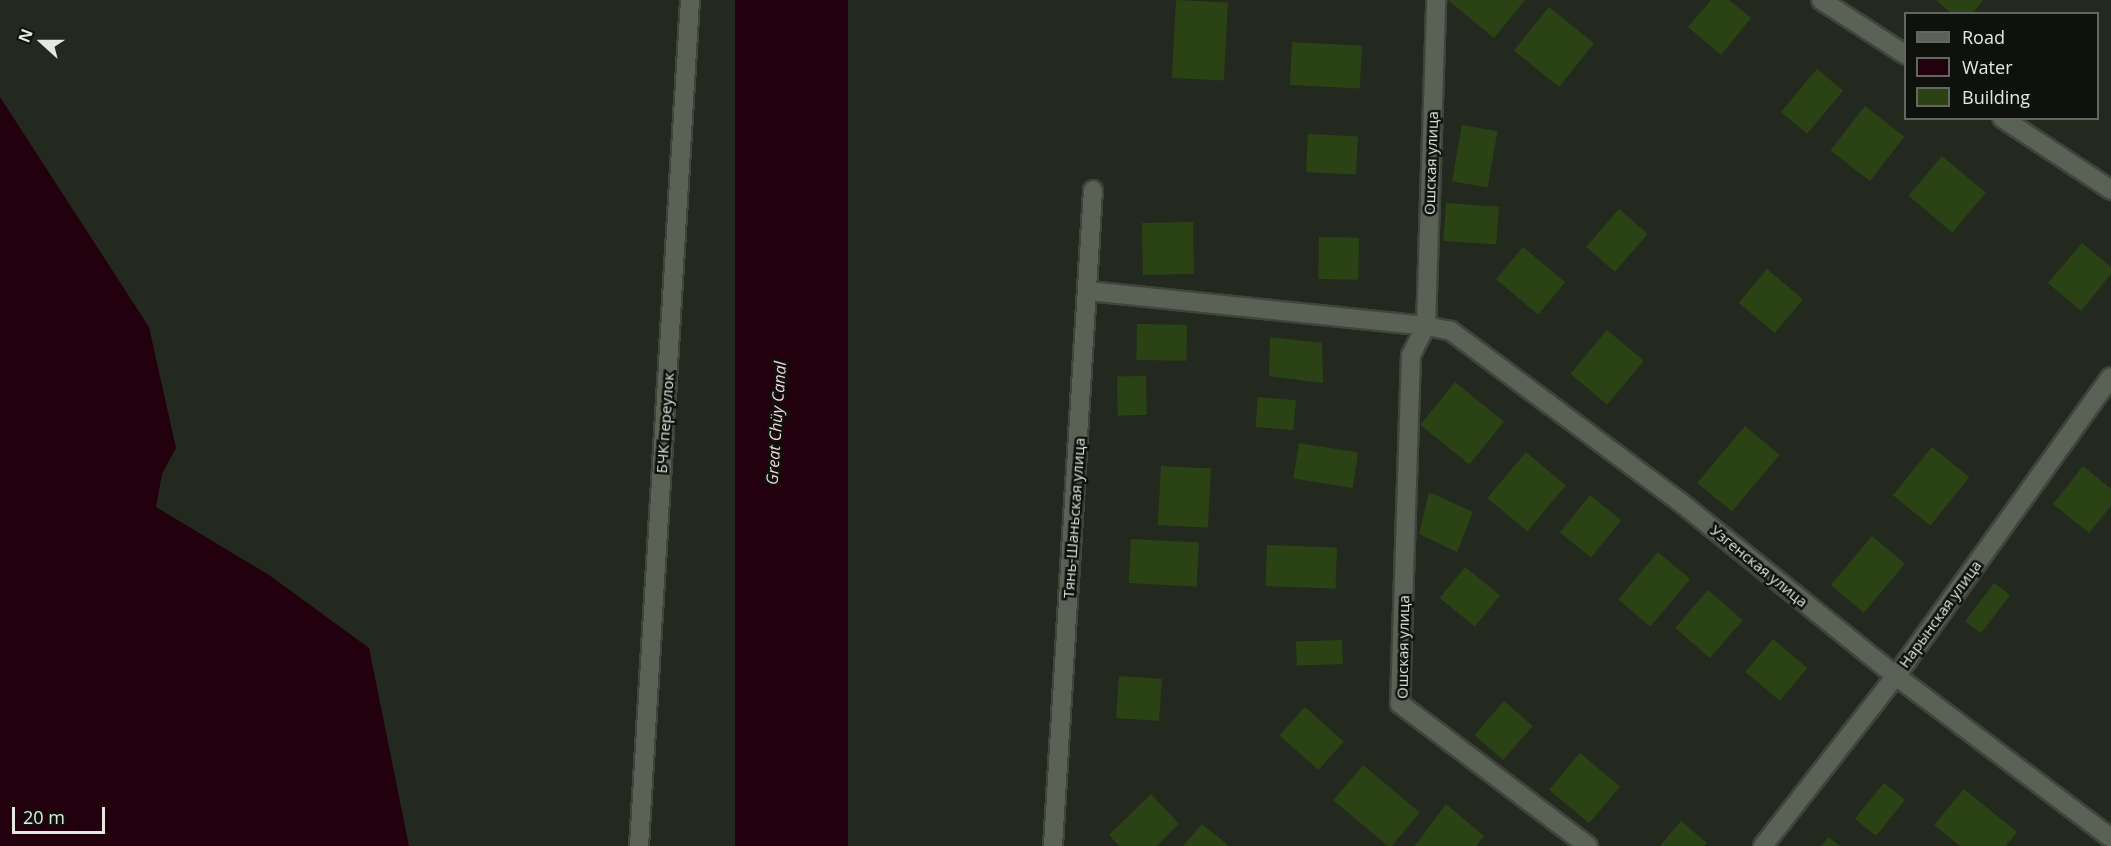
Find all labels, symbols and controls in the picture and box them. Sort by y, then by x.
north arrow [12,12,72,72]
legend [1904,12,2099,120]
text: Road [1962,25,2005,49]
text: N [13,26,38,46]
text: Water [1962,55,2013,79]
text: Building [1962,85,2030,109]
street label: Ошская улица [1420,111,1442,215]
water label: Great Chüy Canal [762,361,790,485]
street label: БЧК переулок [653,372,677,474]
street label: Тянь-Шаньская улица [1059,437,1089,599]
street label: Узгенская улица [1707,521,1811,611]
street label: Нарынская улица [1895,557,1985,671]
street label: Ошская улица [1393,595,1413,699]
scale bar [15,795,108,833]
text: 20 m [23,805,65,829]

